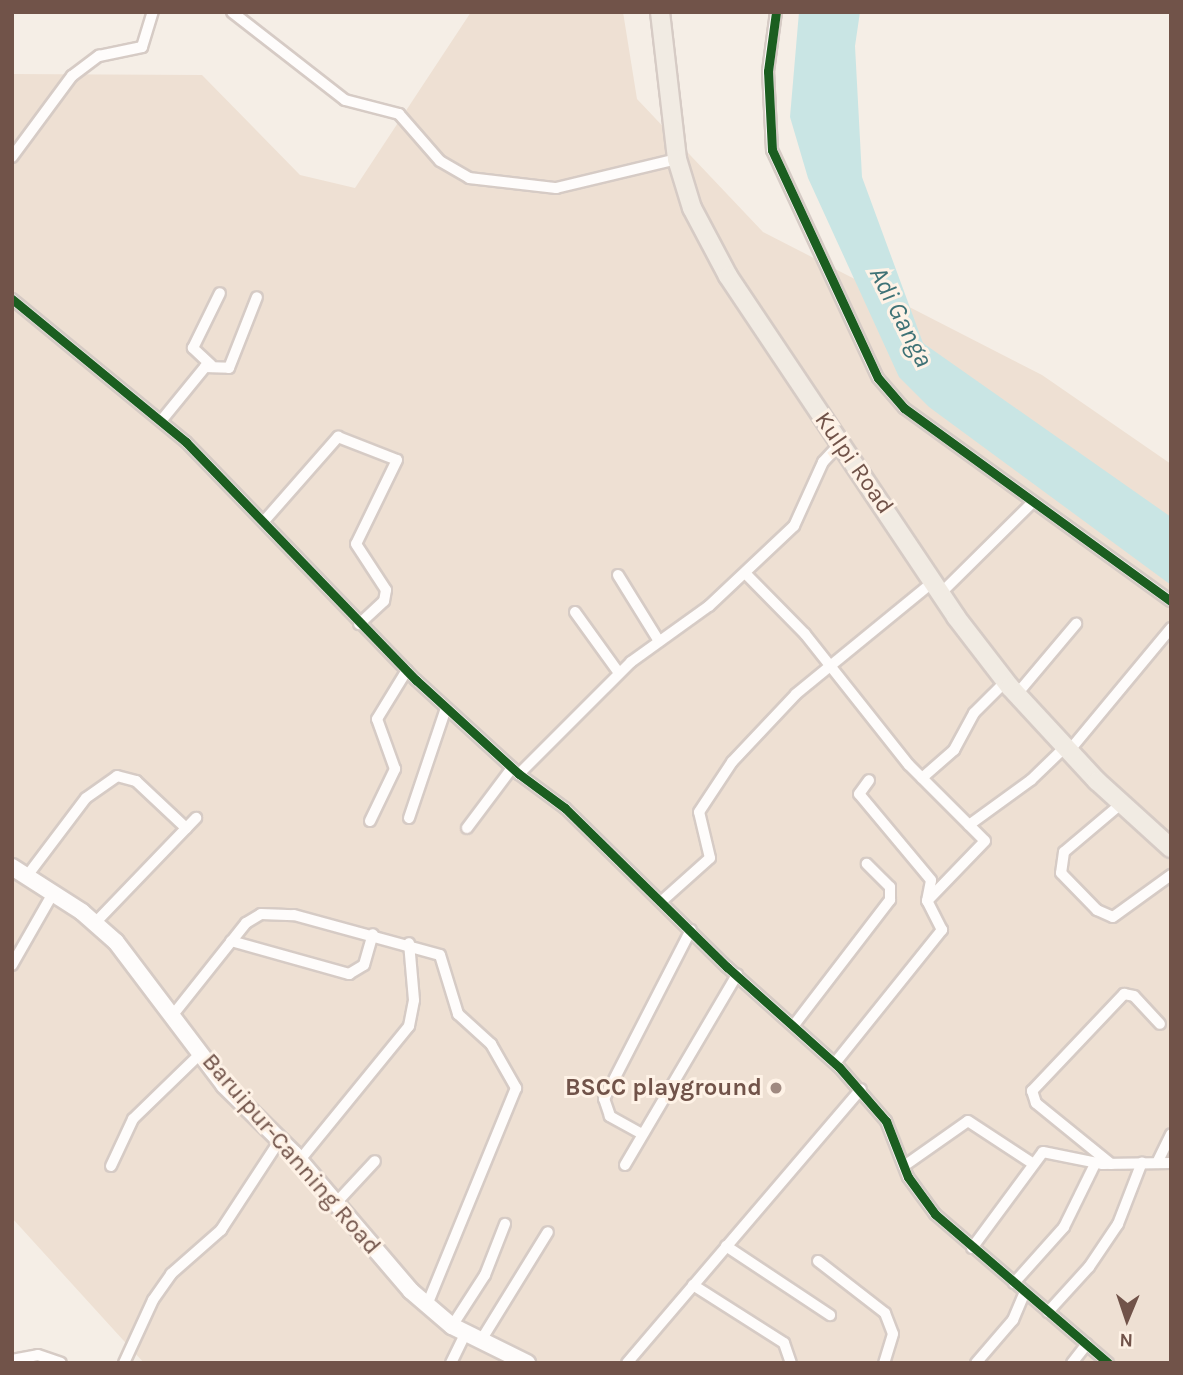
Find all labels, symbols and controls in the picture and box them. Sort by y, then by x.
water label: Adi Ganga [862,262,940,372]
street label: Kulpi Road [808,406,900,520]
street label: Baruipur-Canning Road [196,1048,386,1260]
place label: BSCC playground [565,1074,762,1102]
marker: BSCC playground [768,1080,784,1096]
north arrow [1092,1284,1162,1354]
text: N [1119,1329,1133,1351]

